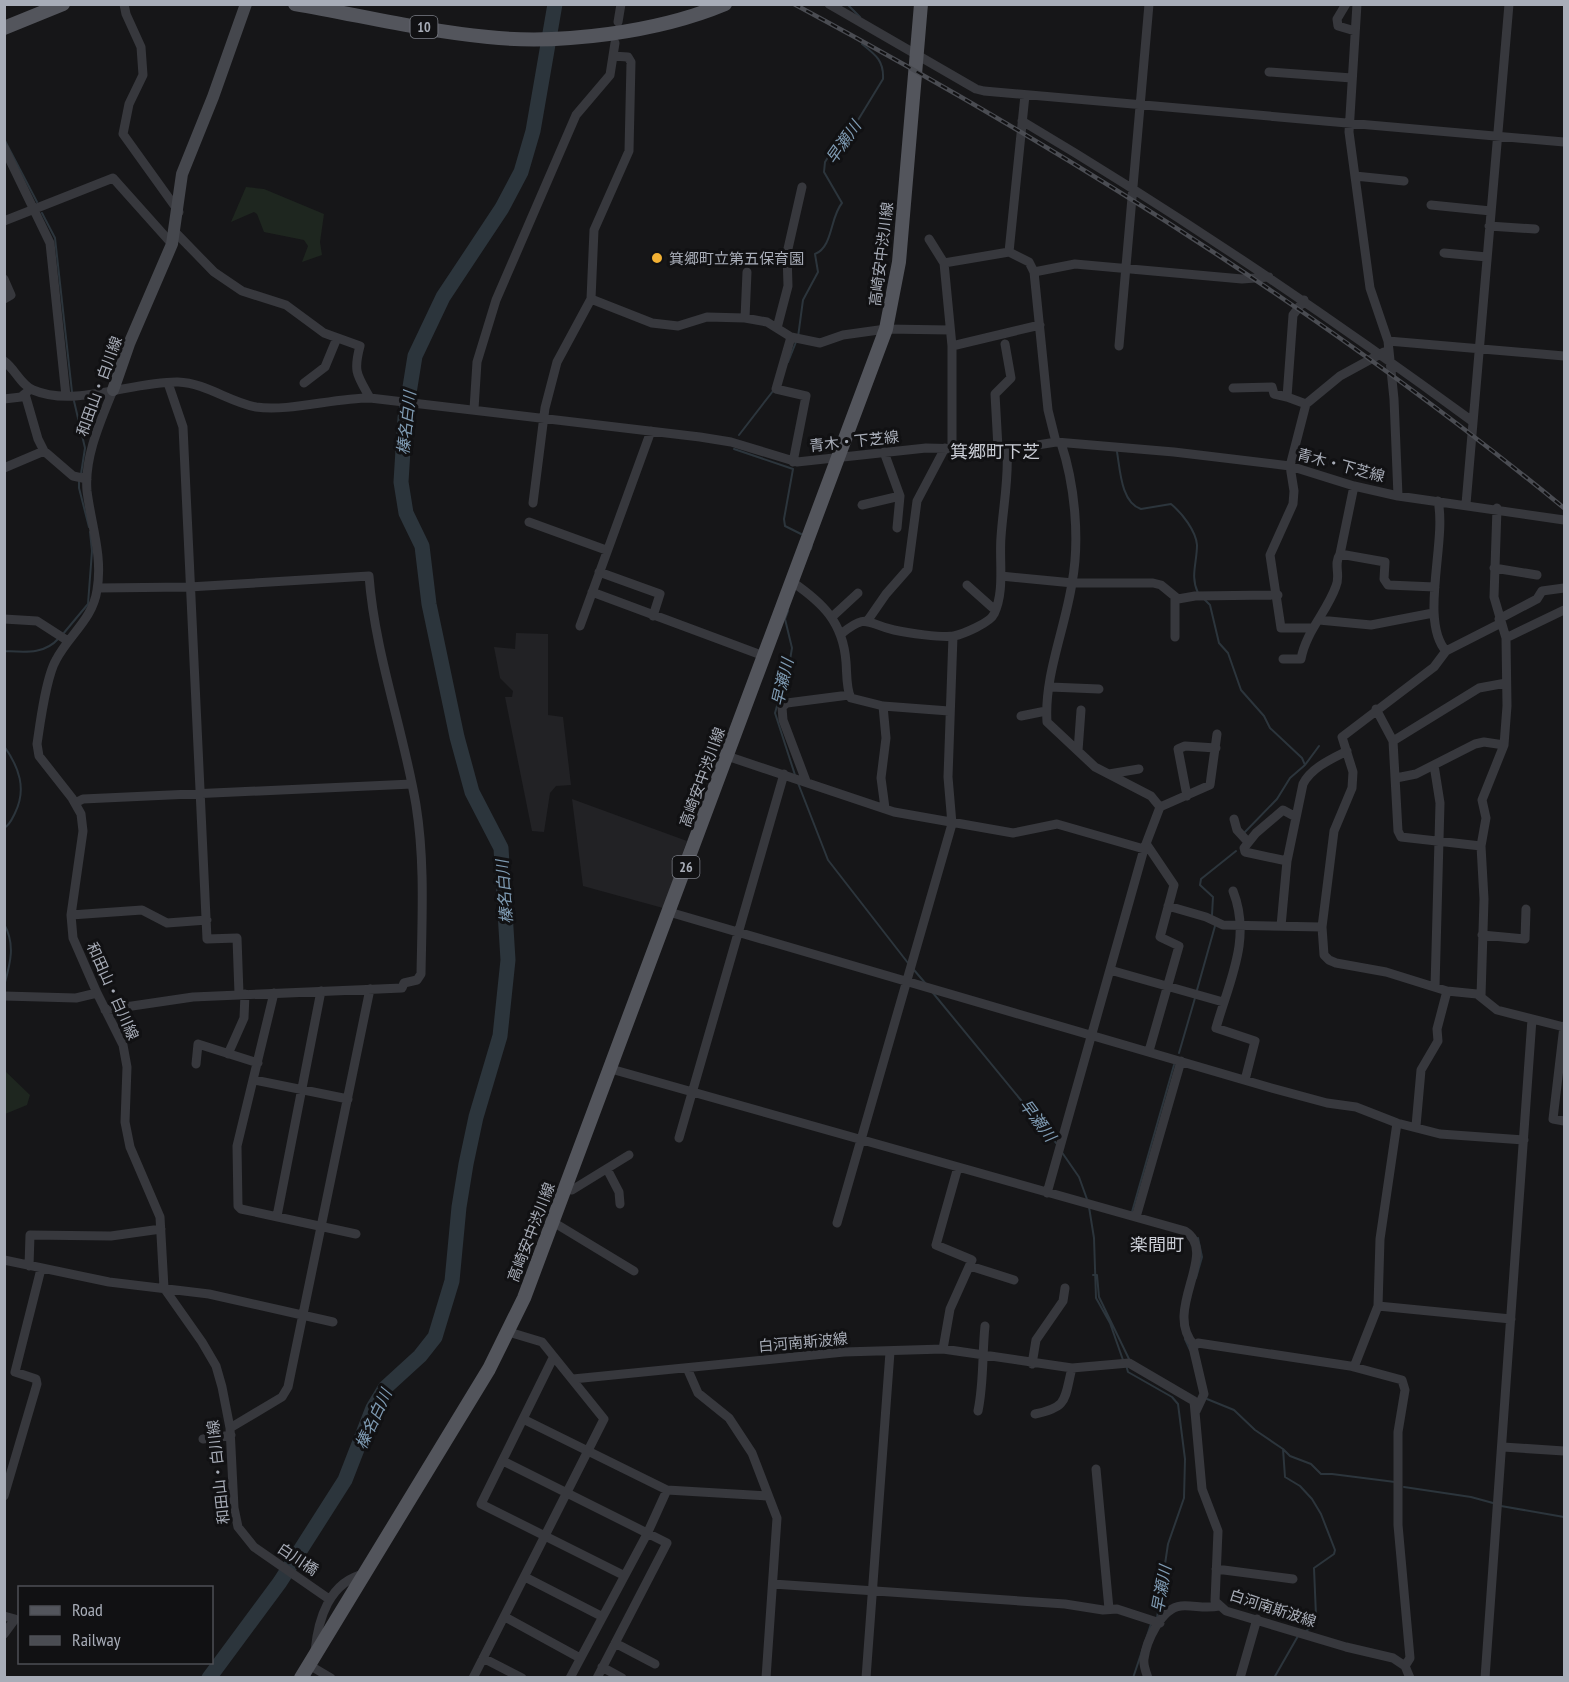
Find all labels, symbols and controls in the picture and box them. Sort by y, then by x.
road number: 10 [410,16,438,38]
water label: 早瀬川 [821,115,866,167]
street label: 高崎安中渋川線 [865,201,897,307]
place label: 箕郷町立第五保育園 [669,249,804,268]
marker: 箕郷町立第五保育園 [650,251,664,265]
street label: 和田山・白川線 [72,333,126,439]
water label: 榛名白川 [393,388,419,456]
street label: 青木・下芝線 [808,427,900,455]
district label: 箕郷町下芝 [950,440,1040,463]
street label: 青木・下芝線 [1295,444,1387,486]
water label: 早瀬川 [767,654,798,708]
street label: 高崎安中渋川線 [675,724,729,830]
road number: 26 [672,856,700,878]
water label: 榛名白川 [492,857,516,925]
street label: 和田山・白川線 [83,939,143,1043]
water label: 早瀬川 [1016,1095,1062,1147]
street label: 高崎安中渋川線 [503,1180,559,1284]
district label: 楽間町 [1130,1233,1184,1256]
street label: 白河南斯波線 [757,1329,849,1355]
water label: 榛名白川 [350,1384,396,1452]
street label: 和田山・白川線 [203,1419,233,1525]
street label: 白川橋 [274,1539,322,1579]
water label: 早瀬川 [1147,1562,1175,1614]
street label: 白河南斯波線 [1227,1585,1319,1631]
legend [18,1586,213,1664]
text: Road [72,1598,103,1621]
text: Railway [72,1628,121,1651]

